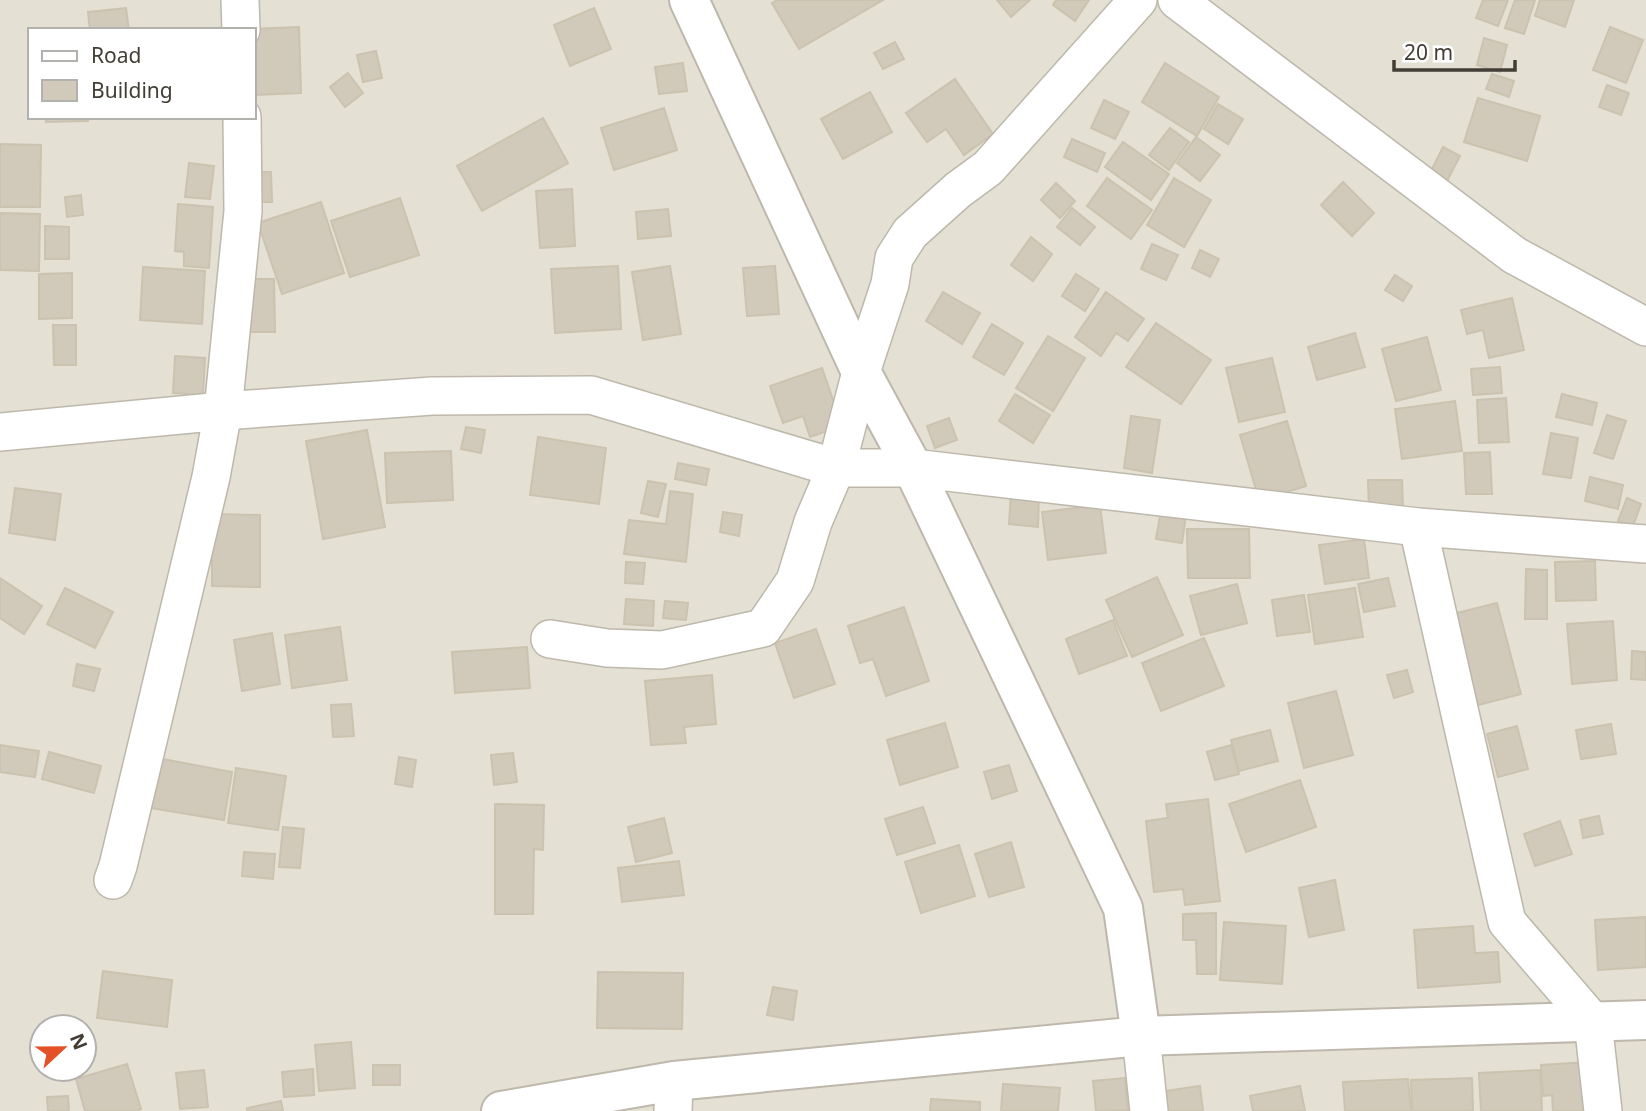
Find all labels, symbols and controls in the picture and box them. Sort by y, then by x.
legend [28,28,256,119]
scale bar [1394,28,1515,72]
text: 20 m [1404,38,1453,66]
text: Road [91,41,141,69]
text: Building [91,76,173,104]
north arrow [28,1013,98,1083]
text: N [64,1030,94,1054]

